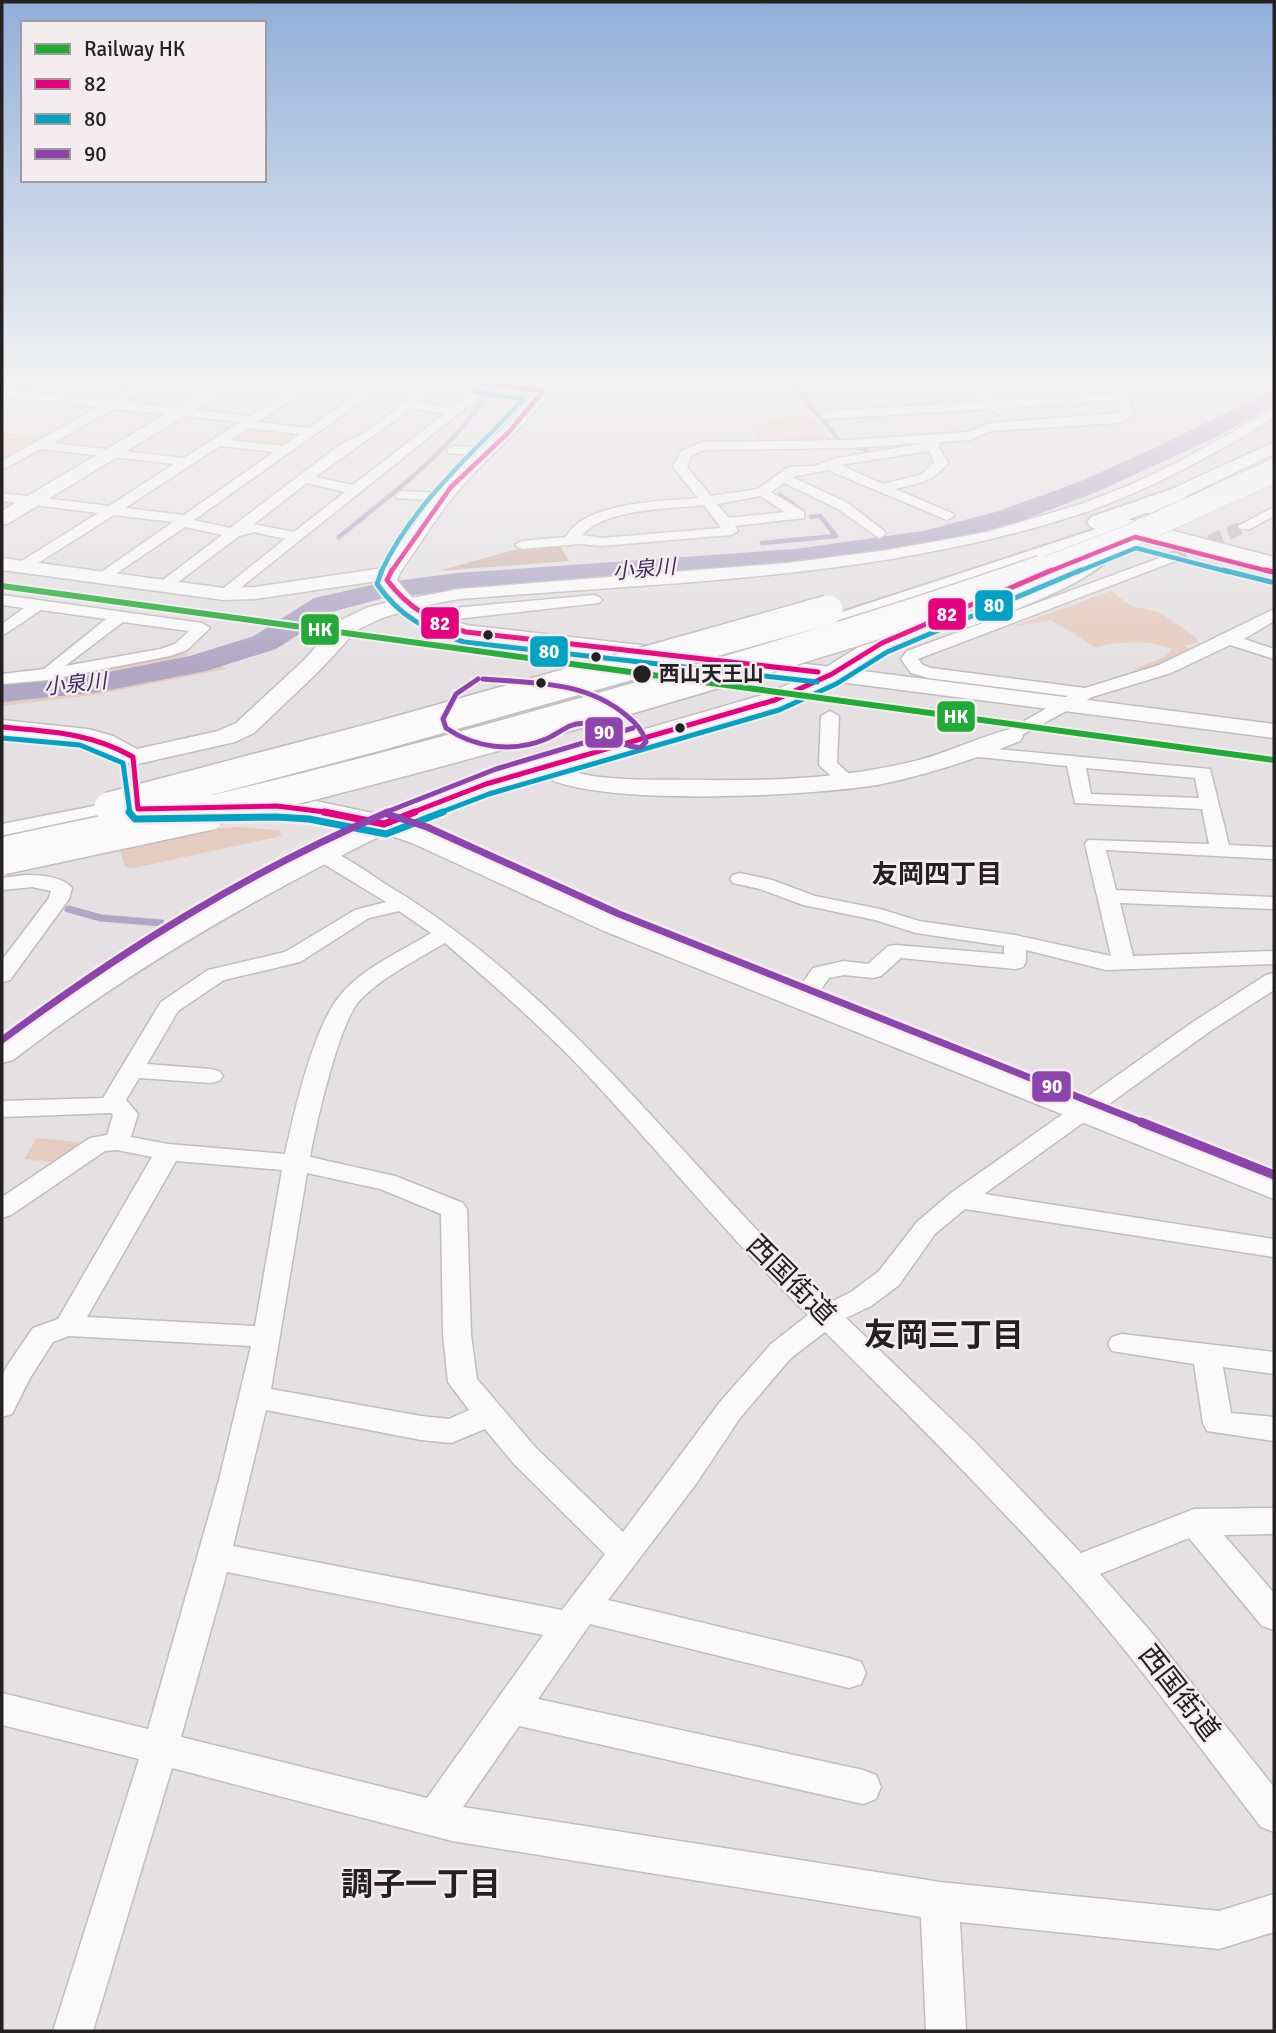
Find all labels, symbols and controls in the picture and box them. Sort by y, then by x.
legend [21,21,266,182]
text: Railway HK [84,36,186,62]
text: 82 [84,71,107,97]
text: 80 [84,106,107,132]
text: 90 [84,141,107,167]
water label: 小泉川 [611,553,679,585]
line badge: 80 [974,589,1014,622]
text: 80 [984,594,1004,618]
line badge: 82 [927,597,967,631]
text: 82 [937,603,957,627]
line badge: 82 [420,606,460,640]
text: 82 [430,612,450,636]
line badge: HK [300,613,340,646]
text: HK [308,618,333,642]
unlabelled marker [481,628,495,642]
line badge: 80 [529,635,569,668]
text: 80 [539,640,559,664]
unlabelled marker [589,650,603,664]
place label: 西山天王山 [659,661,764,687]
marker: 西山天王山 [631,663,653,685]
water label: 小泉川 [42,668,110,700]
unlabelled marker [534,676,548,690]
line badge: HK [936,700,976,733]
text: HK [944,705,969,729]
line badge: 90 [584,716,624,749]
text: 90 [594,721,614,745]
unlabelled marker [673,721,687,735]
district label: 友岡四丁目 [872,859,1002,891]
line badge: 90 [1031,1070,1072,1103]
text: 90 [1042,1075,1062,1099]
street label: 西国街道 [739,1228,843,1332]
district label: 友岡三丁目 [864,1316,1024,1355]
street label: 西国街道 [1131,1638,1227,1748]
district label: 調子一丁目 [341,1865,501,1904]

